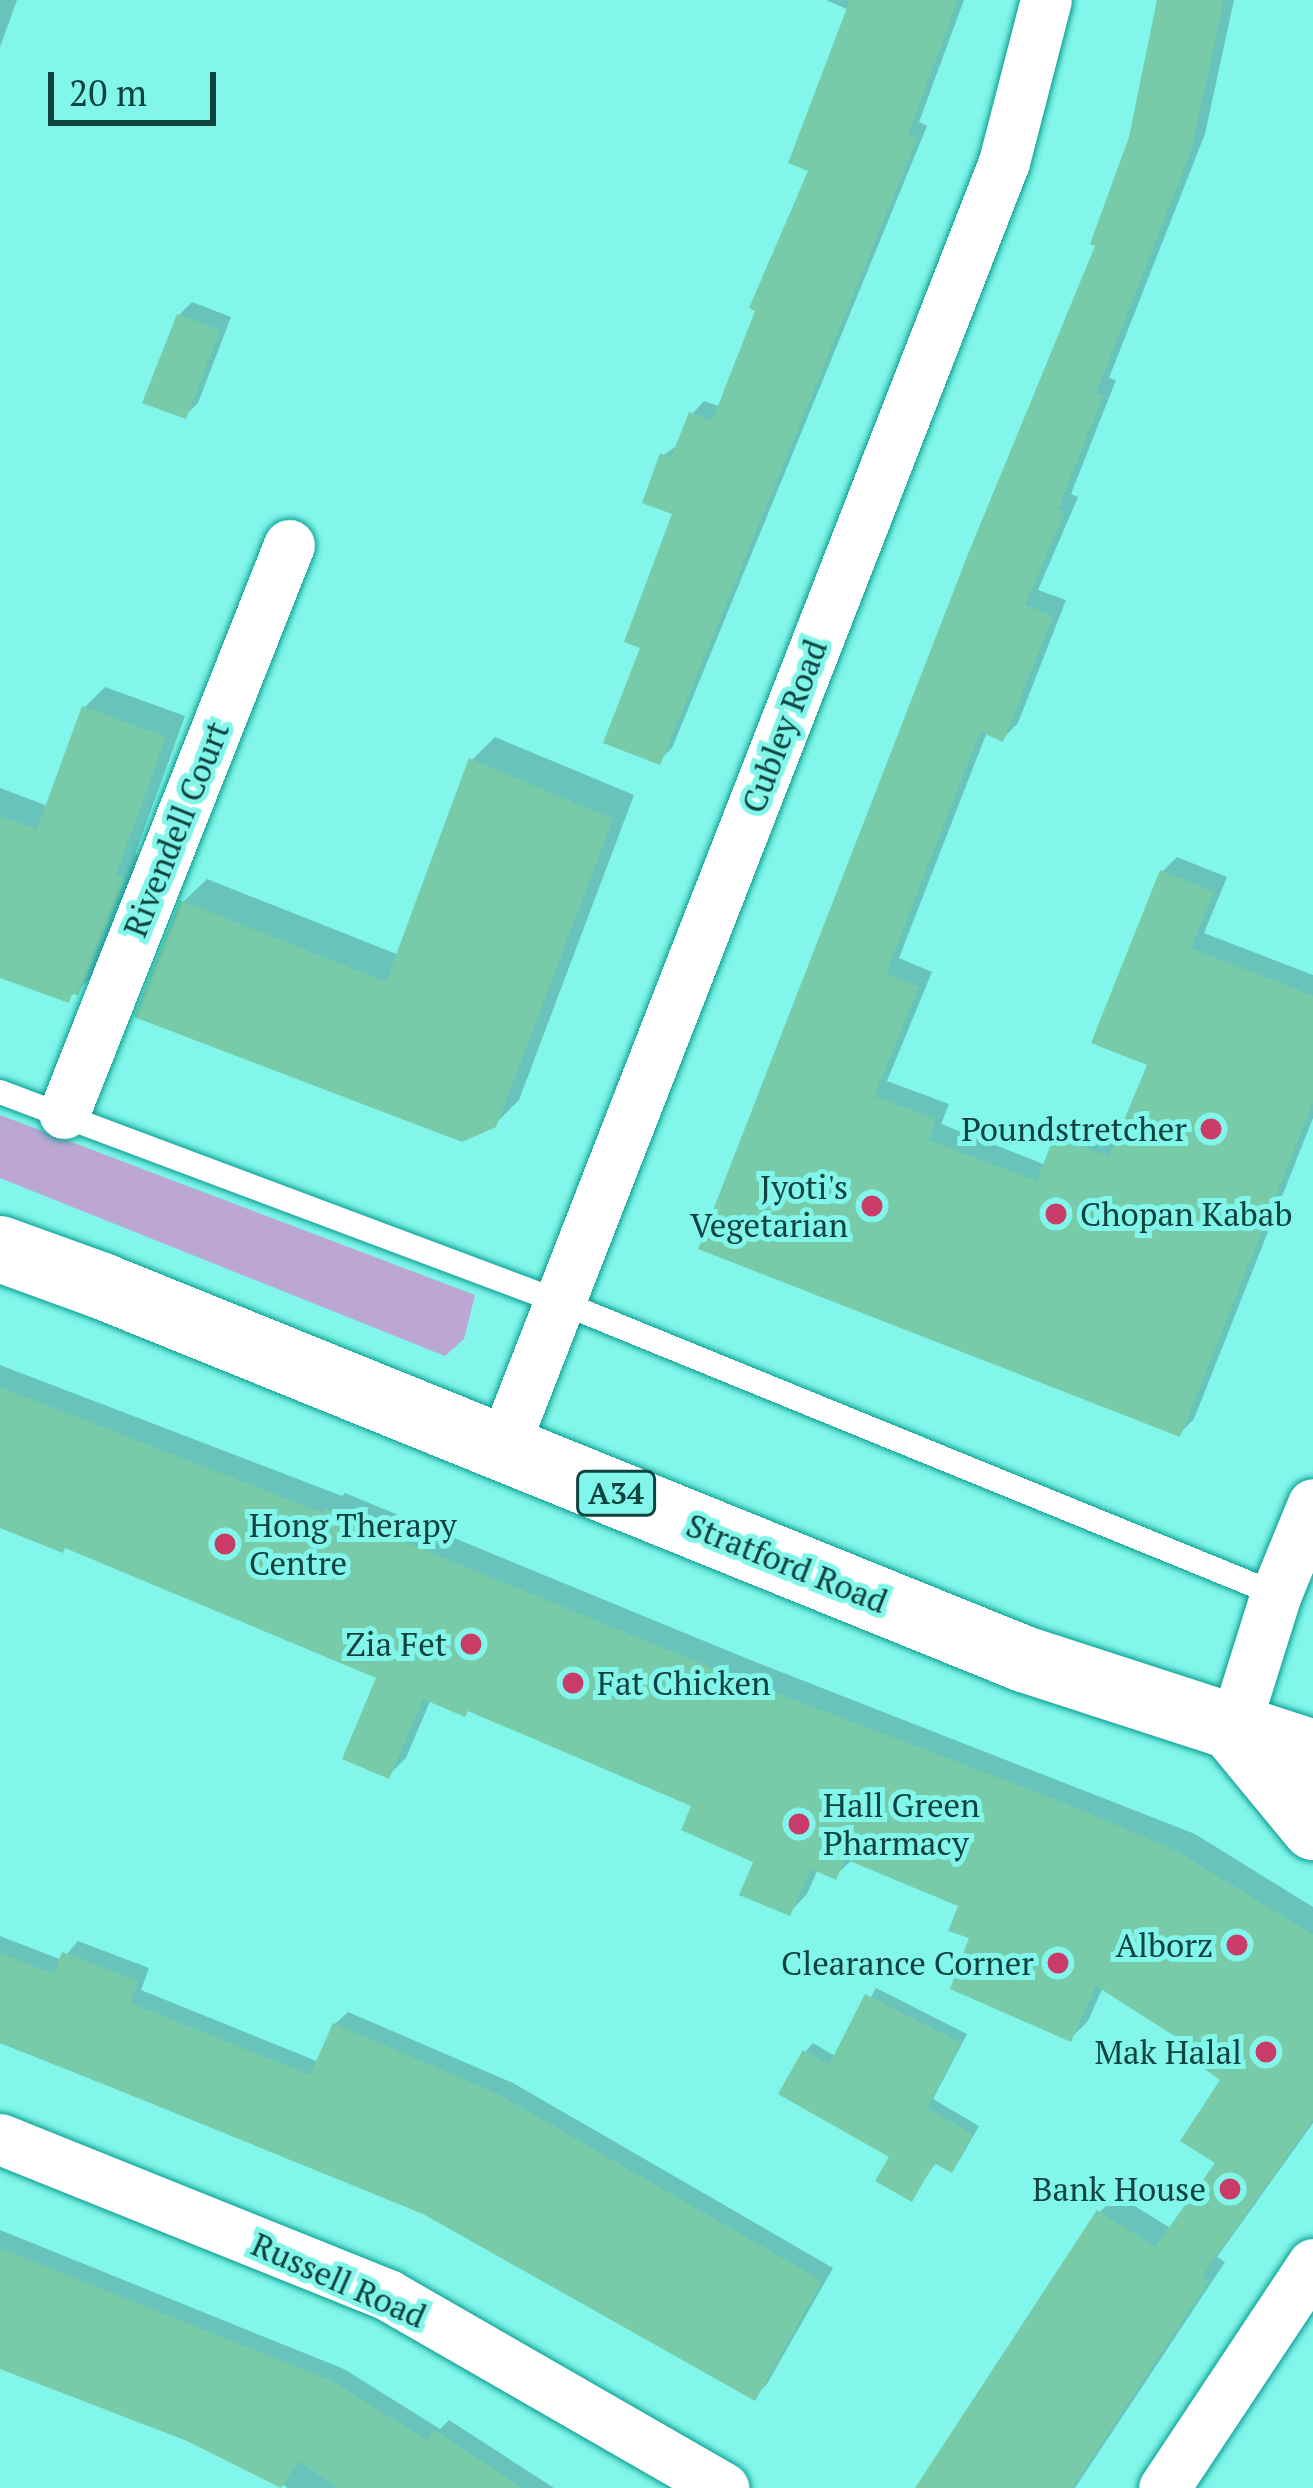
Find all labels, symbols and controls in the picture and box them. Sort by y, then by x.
scale bar [54,48,222,122]
text: 20 m [69,69,147,116]
street label: Cubley Road [733,634,835,818]
street label: Rivendell Court [115,716,237,942]
place label: Poundstretcher [961,1109,1187,1149]
marker: Poundstretcher [1198,1116,1224,1142]
place label: Jyoti's Vegetarian [690,1167,848,1245]
marker: Jyoti's Vegetarian [859,1193,885,1219]
place label: Chopan Kabab [1080,1194,1292,1234]
marker: Chopan Kabab [1043,1201,1069,1227]
road number: A34 [574,1469,658,1517]
place label: Hong Therapy Centre [249,1505,457,1583]
street label: Stratford Road [681,1505,893,1621]
marker: Hong Therapy Centre [212,1531,238,1557]
place label: Zia Fet [345,1624,447,1664]
marker: Zia Fet [458,1631,484,1657]
place label: Fat Chicken [597,1663,771,1703]
marker: Fat Chicken [560,1670,586,1696]
place label: Hall Green Pharmacy [823,1785,980,1863]
marker: Hall Green Pharmacy [786,1811,812,1837]
place label: Alborz [1116,1925,1213,1965]
marker: Alborz [1224,1932,1250,1958]
place label: Clearance Corner [781,1943,1034,1983]
marker: Clearance Corner [1045,1950,1071,1976]
place label: Mak Halal [1094,2032,1242,2072]
marker: Mak Halal [1253,2039,1279,2065]
place label: Bank House [1032,2169,1206,2209]
marker: Bank House [1217,2176,1243,2202]
street label: Russell Road [246,2224,432,2336]

